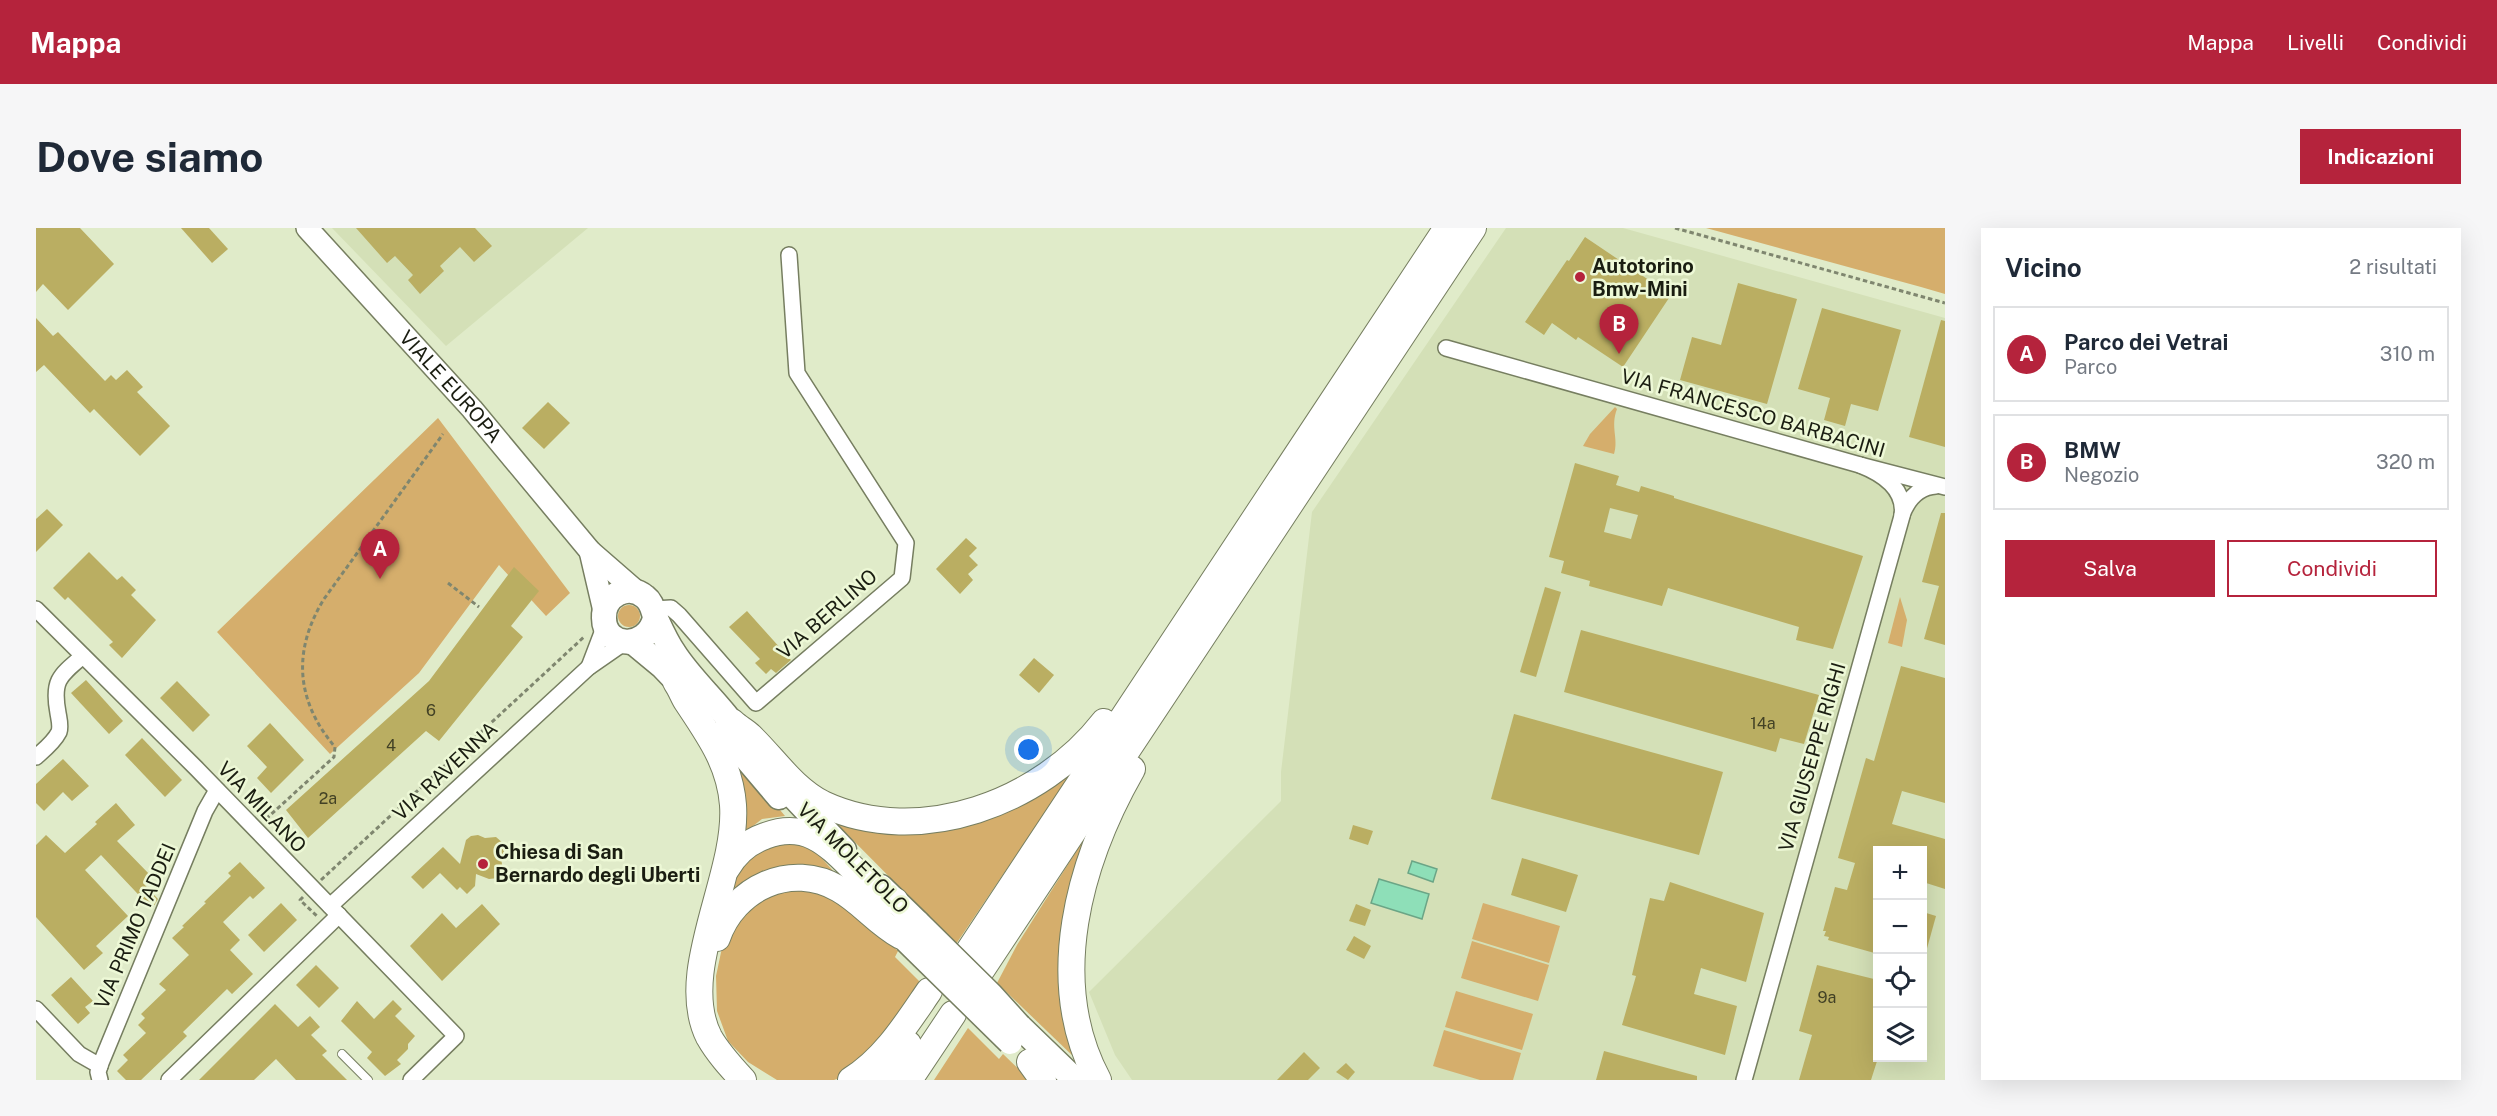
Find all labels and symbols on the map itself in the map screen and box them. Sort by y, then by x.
place label: Autotorino Bmw-Mini [1592,254,1694,301]
marker: Autotorino Bmw-Mini [1573,270,1587,284]
pin: B [1600,304,1638,354]
street label: VIALE EUROPA [394,325,507,448]
street label: VIA FRANCESCO BARBACINI [1618,364,1888,462]
pin: A [360,530,400,579]
street label: VIA BERLINO [772,564,882,664]
street label: VIA GIUSEPPE RIGHI [1773,660,1851,854]
house number: 6 [426,701,436,720]
house number: 14a [1750,714,1776,733]
street label: VIA RAVENNA [388,717,502,825]
your location [1014,735,1043,764]
house number: 4 [386,736,396,755]
street label: VIA MILANO [213,756,311,858]
house number: 2a [319,789,337,808]
street label: VIA MOLETOLO [793,798,913,918]
street label: VIA PRIMO TADDEI [89,840,181,1012]
place label: Chiesa di San Bernardo degli Uberti [495,840,700,887]
marker: Chiesa di San Bernardo degli Uberti [476,857,490,871]
house number: 9a [1818,988,1836,1007]

